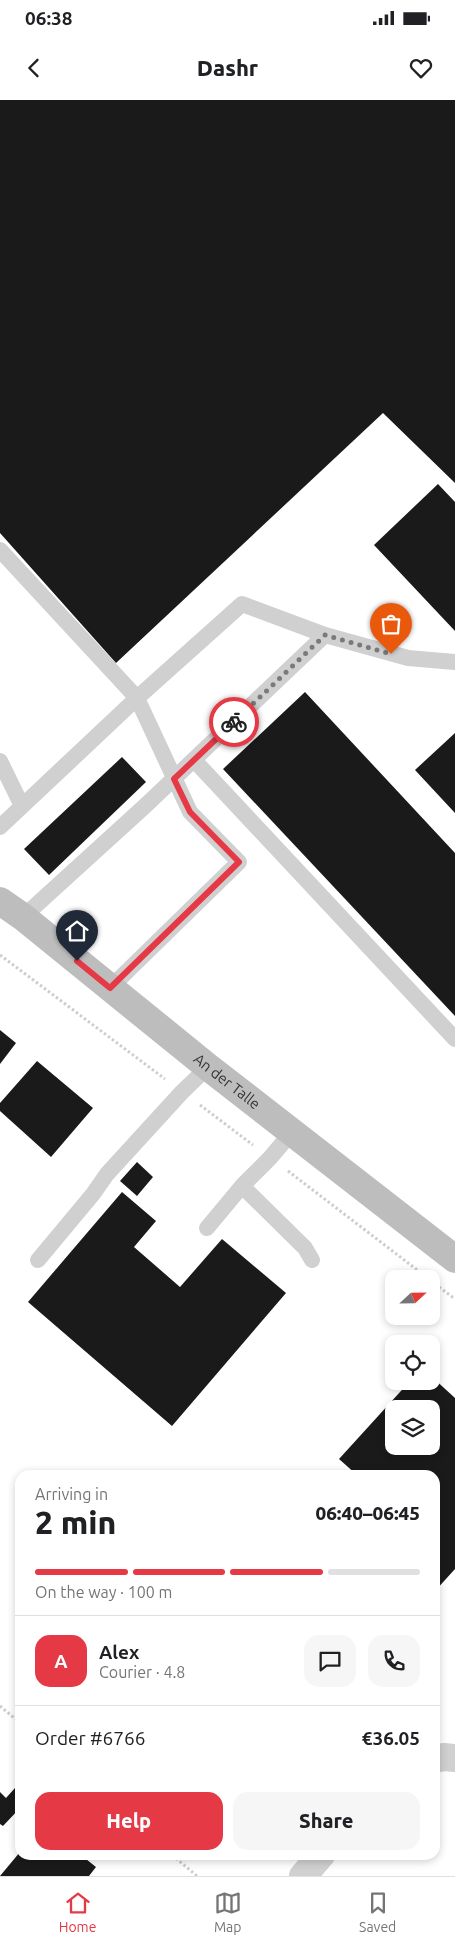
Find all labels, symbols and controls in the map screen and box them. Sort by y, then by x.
text: 06:38 [25,7,73,29]
icon: back [20,54,48,82]
icon: heart [407,54,435,82]
text: Dashr [197,55,258,80]
pin [370,603,412,654]
icon: bag [377,610,405,638]
courier [209,697,259,747]
icon: bike [220,708,248,736]
pin [56,910,98,961]
icon: home [63,917,91,945]
street label: An der Talle [191,1050,264,1112]
north arrow [385,1270,440,1325]
map controls [385,1270,440,1455]
button: locate [385,1335,440,1390]
button: layers [385,1400,440,1455]
text: Arriving in [35,1485,108,1503]
text: 06:40–06:45 [315,1502,420,1524]
text: 2 min [35,1504,116,1540]
text: On the way · 100 m [35,1583,172,1601]
button: chat [304,1635,356,1687]
button: phone [368,1635,420,1687]
text: Alex [99,1641,139,1663]
text: A [54,1650,68,1672]
text: Courier · 4.8 [99,1663,185,1681]
text: Order #6766 [35,1727,145,1749]
text: €36.05 [362,1727,420,1749]
button: Help [35,1792,223,1850]
button: Share [233,1792,420,1850]
tab: Home [59,1889,96,1935]
tab: Map [214,1889,242,1935]
tab: Saved [359,1889,396,1935]

